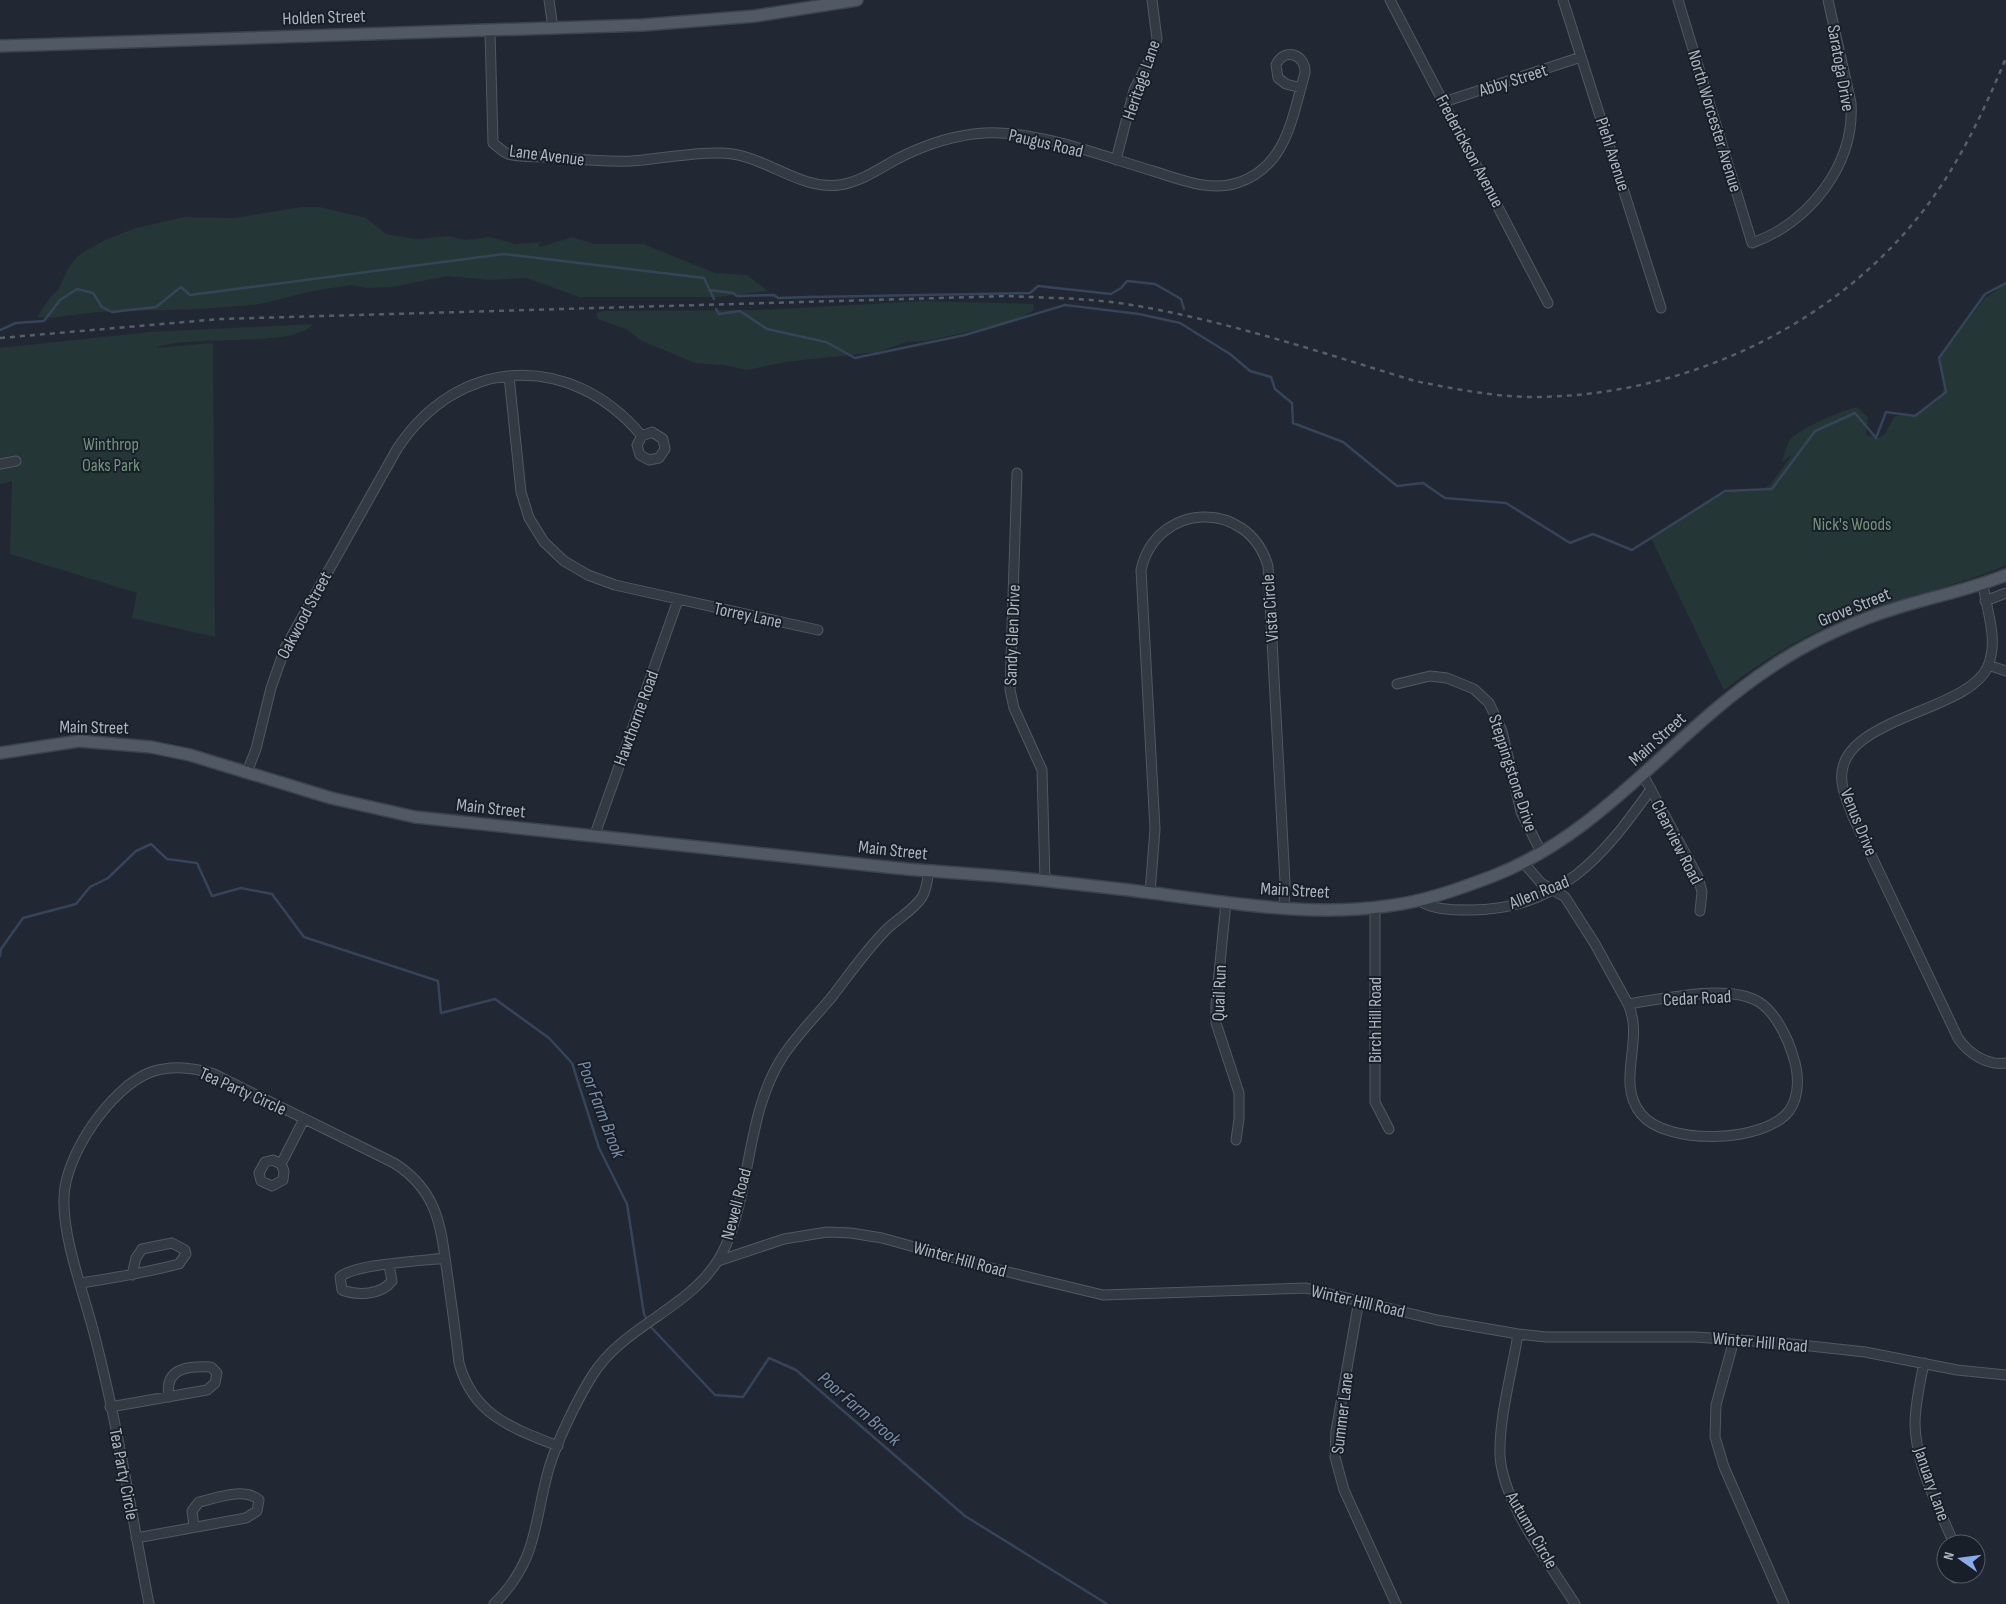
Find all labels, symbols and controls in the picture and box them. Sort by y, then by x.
street label: Holden Street [282,6,366,29]
street label: Saratoga Drive [1823,23,1858,113]
street label: Heritage Lane [1118,38,1165,123]
street label: North Worcester Avenue [1683,48,1746,195]
street label: Abby Street [1475,59,1550,102]
street label: Frederickson Avenue [1431,91,1508,211]
street label: Piehl Avenue [1591,115,1634,194]
street label: Paugus Road [1007,125,1085,162]
street label: Lane Avenue [508,140,586,171]
park label: Winthrop Oaks Park [82,434,140,476]
park label: Nick's Woods [1812,514,1892,535]
street label: Oakwood Street [273,568,336,662]
street label: Vista Circle [1258,573,1283,643]
street label: Grove Street [1815,583,1894,631]
street label: Sandy Glen Drive [1000,584,1025,686]
street label: Torrey Lane [712,598,784,633]
street label: Hawthorne Road [610,668,663,769]
street label: Main Street [1624,708,1691,770]
street label: Steppingstone Drive [1484,712,1541,834]
street label: Main Street [59,716,129,739]
street label: Venus Drive [1836,785,1882,859]
street label: Main Street [455,794,527,823]
street label: Clearview Road [1646,796,1707,888]
street label: Main Street [857,836,929,865]
street label: Allen Road [1505,871,1572,914]
street label: Main Street [1260,878,1331,903]
street label: Quail Run [1208,964,1231,1022]
street label: Birch Hill Road [1365,977,1386,1063]
street label: Cedar Road [1662,986,1732,1011]
water label: Poor Farm Brook [572,1058,630,1162]
street label: Tea Party Circle [196,1063,290,1120]
street label: Newell Road [717,1166,756,1242]
street label: Winter Hill Road [911,1237,1009,1282]
street label: Winter Hill Road [1309,1281,1407,1322]
street label: Winter Hill Road [1711,1328,1808,1357]
water label: Poor Farm Brook [813,1367,906,1452]
street label: Summer Lane [1327,1371,1358,1455]
street label: Tea Party Circle [104,1426,143,1522]
street label: January Lane [1909,1444,1954,1524]
street label: Autumn Circle [1501,1487,1562,1572]
north arrow [1936,1534,1986,1584]
text: N [1940,1550,1958,1562]

